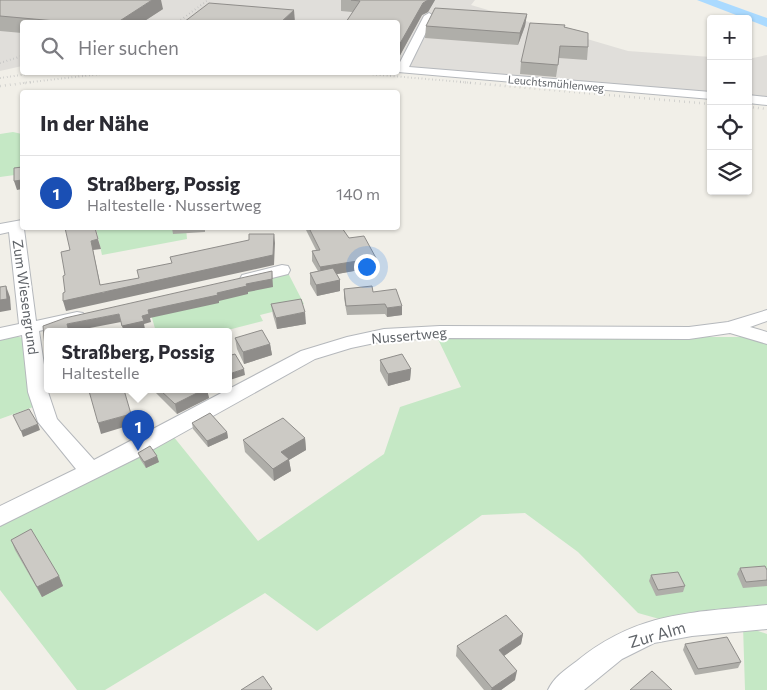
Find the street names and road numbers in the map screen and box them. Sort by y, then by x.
street label: Leuchtsmühlenweg [507,72,605,94]
street label: Zum Wiesengrund [9,238,43,356]
street label: Nussertweg [371,323,448,347]
street label: Zur Alm [626,617,688,651]

